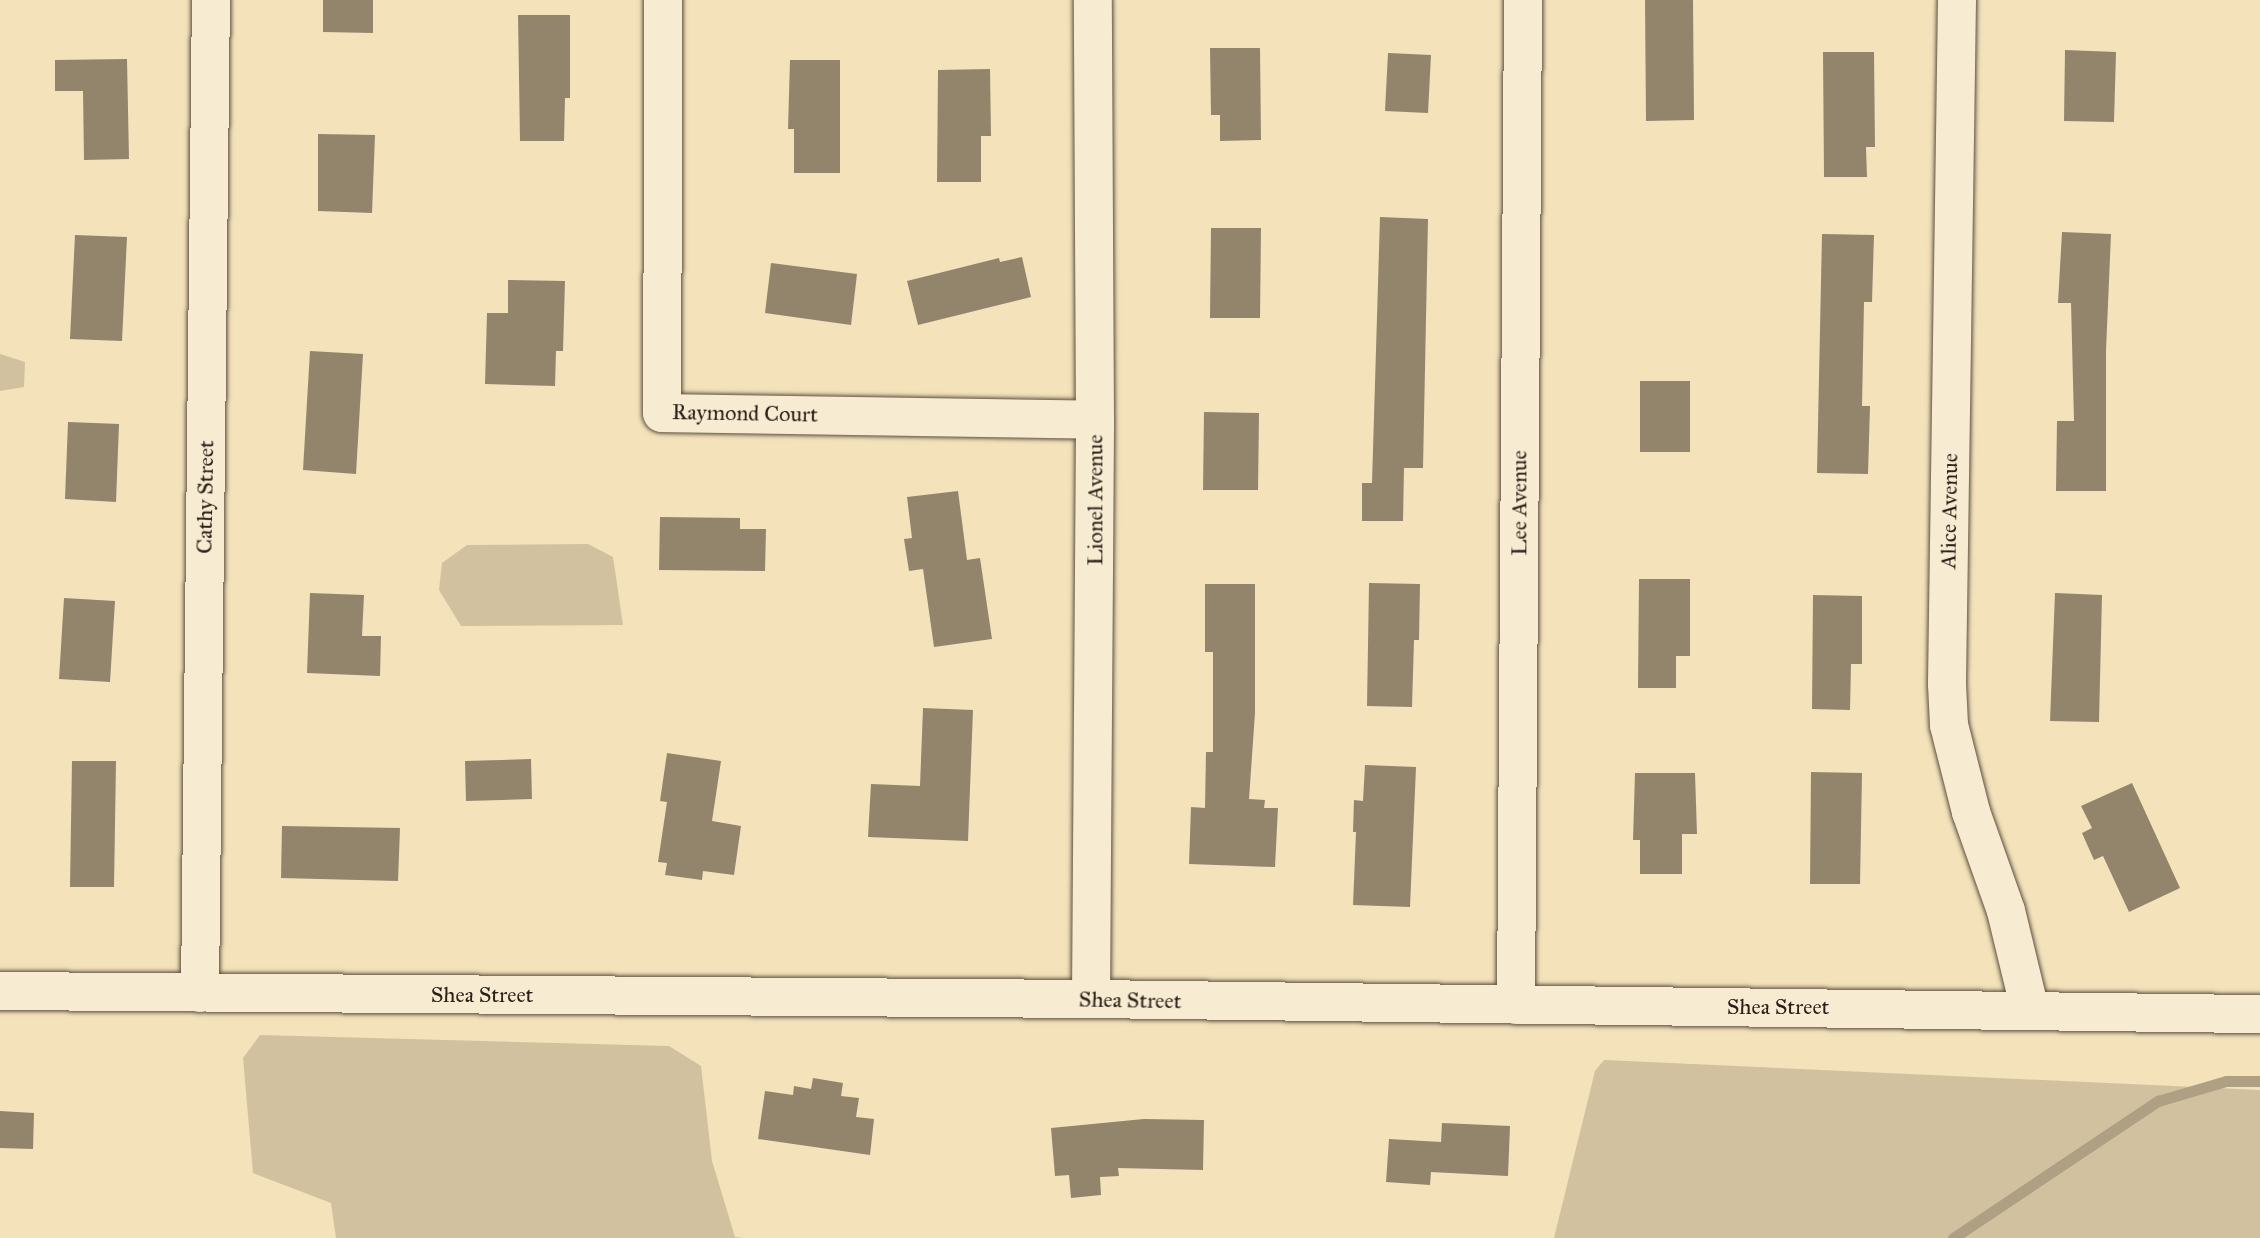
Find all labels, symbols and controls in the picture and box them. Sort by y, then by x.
street label: Raymond Court [672,399,818,427]
street label: Lionel Avenue [1082,434,1108,566]
street label: Cathy Street [191,440,219,554]
street label: Lee Avenue [1506,450,1532,556]
street label: Alice Avenue [1935,453,1963,569]
street label: Shea Street [431,982,533,1008]
street label: Shea Street [1078,986,1182,1014]
street label: Shea Street [1727,994,1829,1020]

